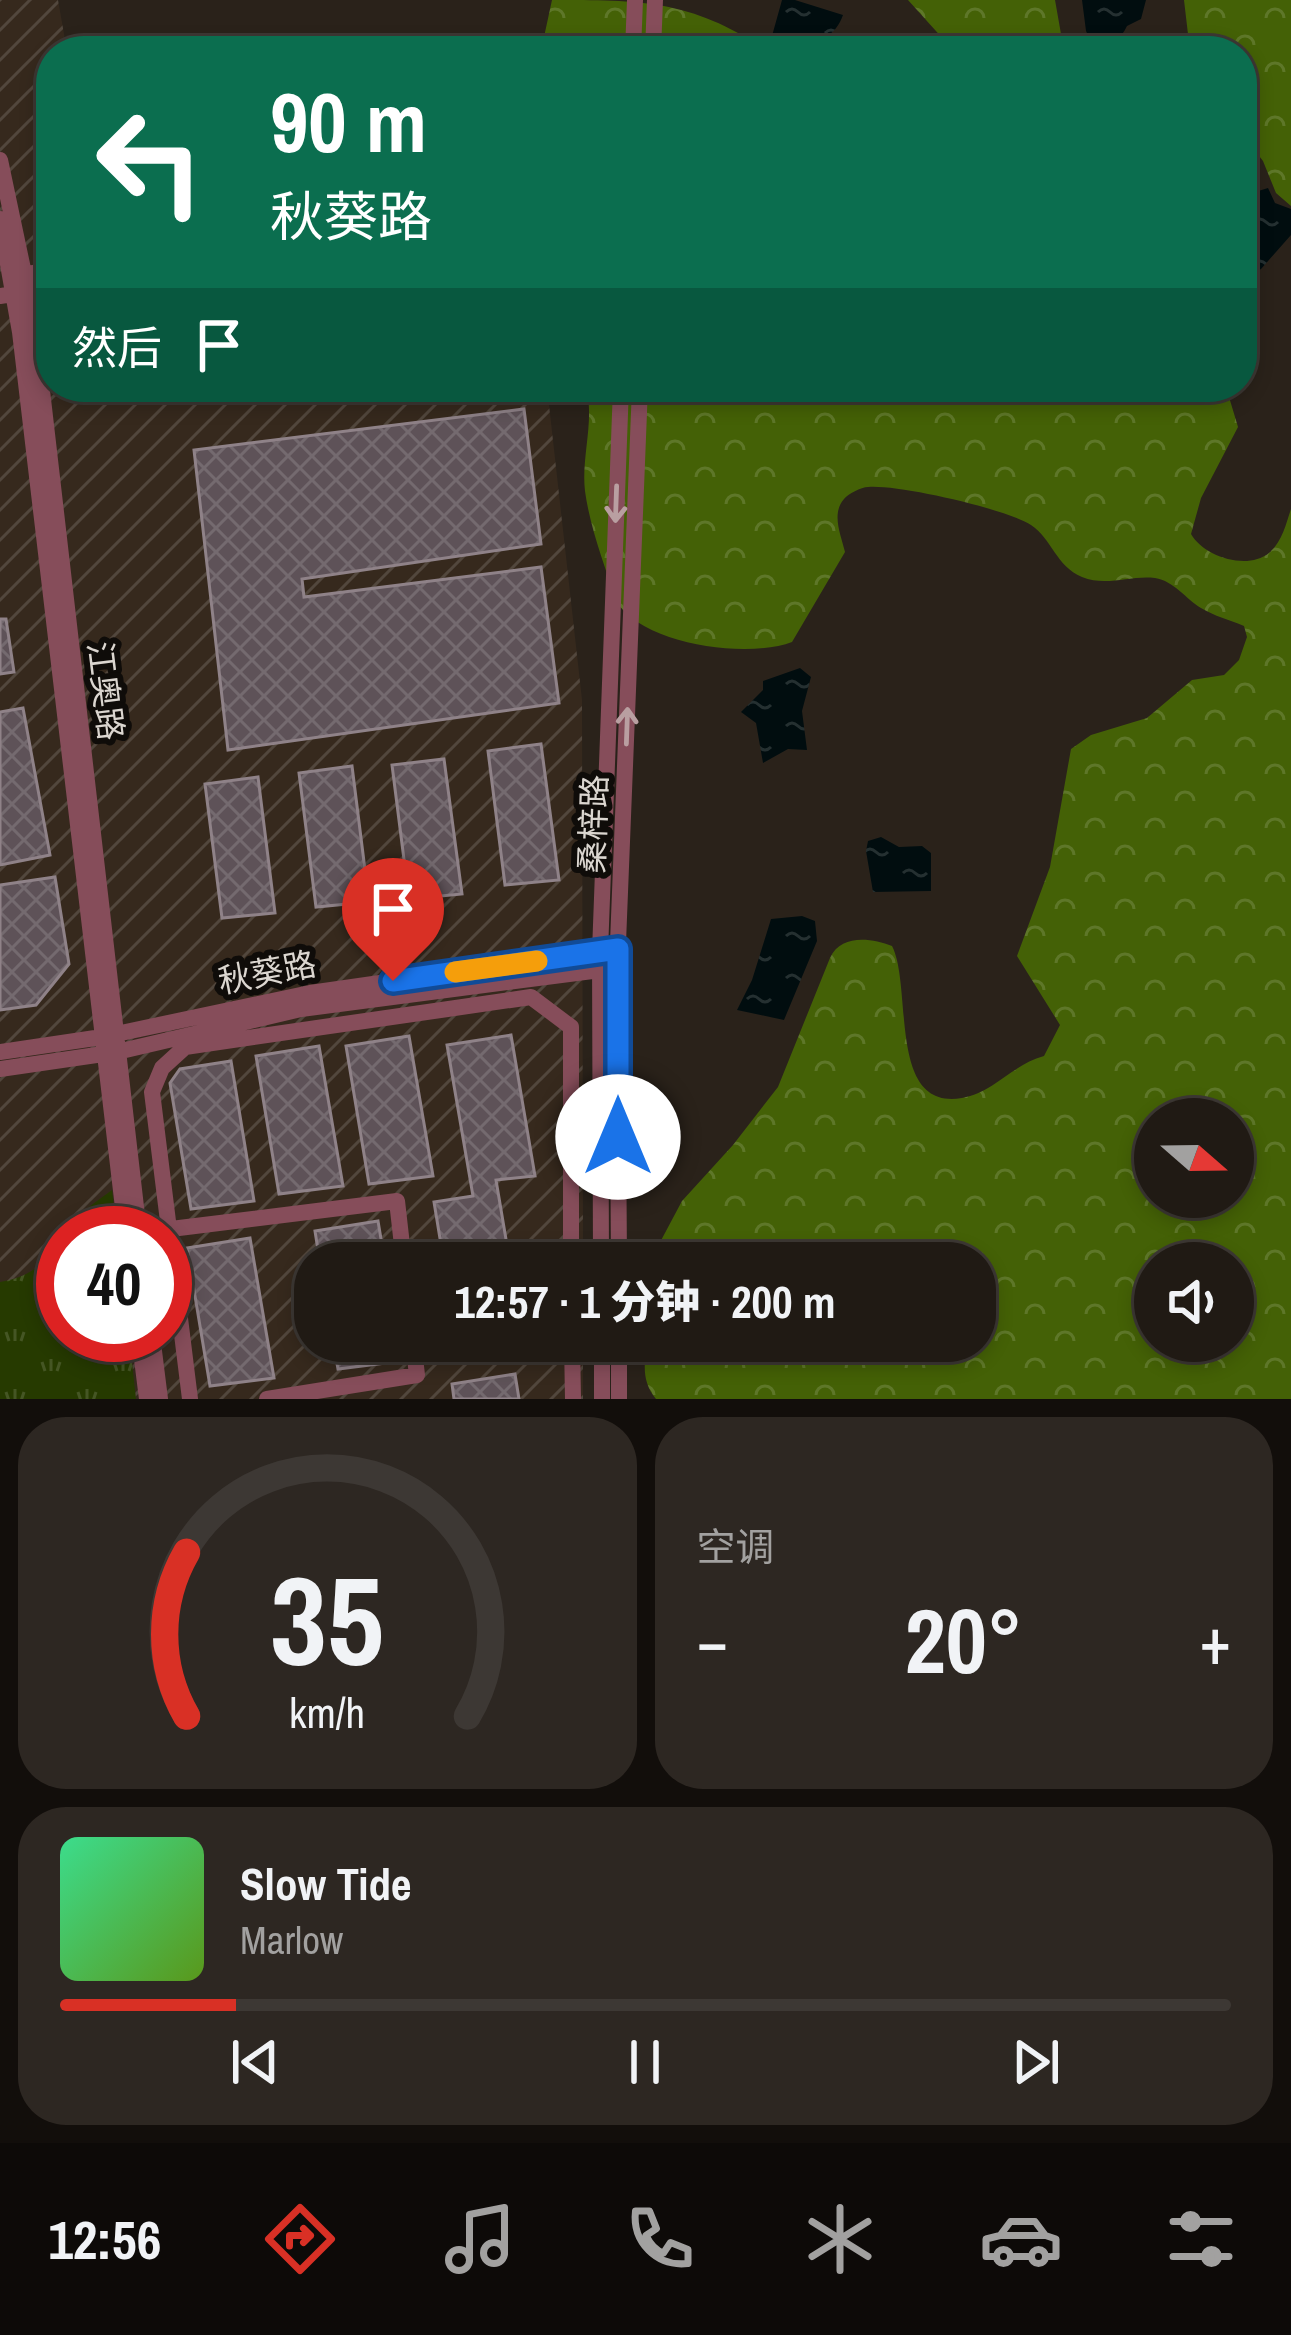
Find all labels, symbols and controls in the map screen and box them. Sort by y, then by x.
text: 90 m [270,65,427,178]
icon: left [72,84,228,240]
text: 秋葵路 [270,180,432,253]
icon: arrive [186,312,252,378]
text: 然后 [72,317,162,378]
one-way arrow [605,484,628,523]
street label: 江奥路 [78,639,134,743]
one-way arrow [616,707,639,746]
street label: 桑梓路 [569,774,617,874]
pin [342,858,444,981]
icon: arrive [360,876,426,942]
street label: 秋葵路 [214,941,320,1003]
position arrow [555,1074,681,1200]
north arrow [1134,1098,1254,1218]
map controls [1134,1098,1254,1362]
speed limit sign: 40 [36,1206,192,1362]
button: sound [1134,1242,1254,1362]
text: 12:57 · 1 分钟 · 200 m [454,1271,836,1332]
text: 空调 [697,1521,775,1573]
text: 35 [270,1536,384,1704]
text: 20° [905,1580,1023,1701]
text: − [697,1596,728,1685]
text: + [1199,1596,1231,1685]
text: km/h [289,1684,365,1741]
text: Slow Tide [240,1853,412,1914]
text: Marlow [240,1914,343,1966]
icon: previous [222,2029,288,2095]
icon: pause [612,2029,678,2095]
icon: next [1003,2029,1069,2095]
icon: directions [258,2197,342,2281]
icon: music [438,2197,522,2281]
icon: phone [618,2197,702,2281]
icon: climate [798,2197,882,2281]
icon: car [979,2197,1063,2281]
icon: filters [1159,2197,1243,2281]
text: 12:56 [48,2203,161,2276]

